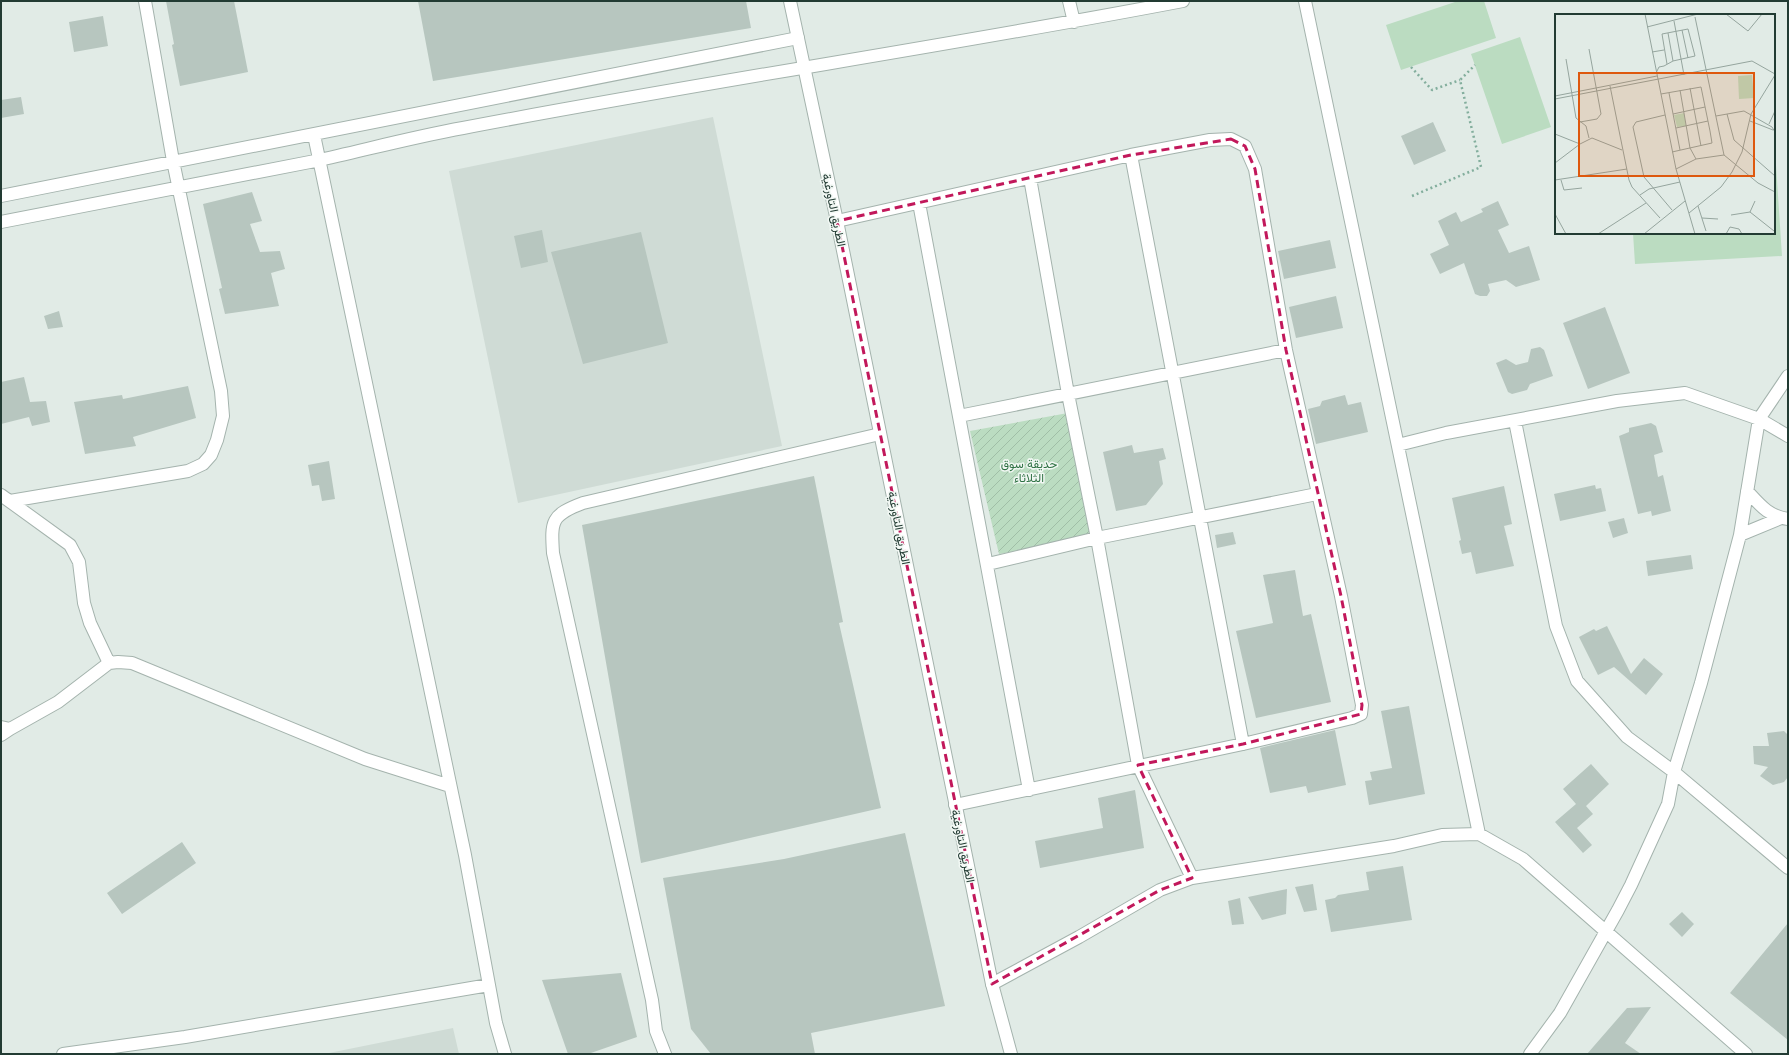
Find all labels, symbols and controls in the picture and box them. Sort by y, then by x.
inset map [1555,14,1775,234]
street label: الطريق التاورغية [818,172,851,248]
park label: حديقة سوق الثلاثاء [1001,455,1057,486]
street label: الطريق التاورغية [884,490,915,566]
street label: الطريق التاورغية [947,808,980,884]

